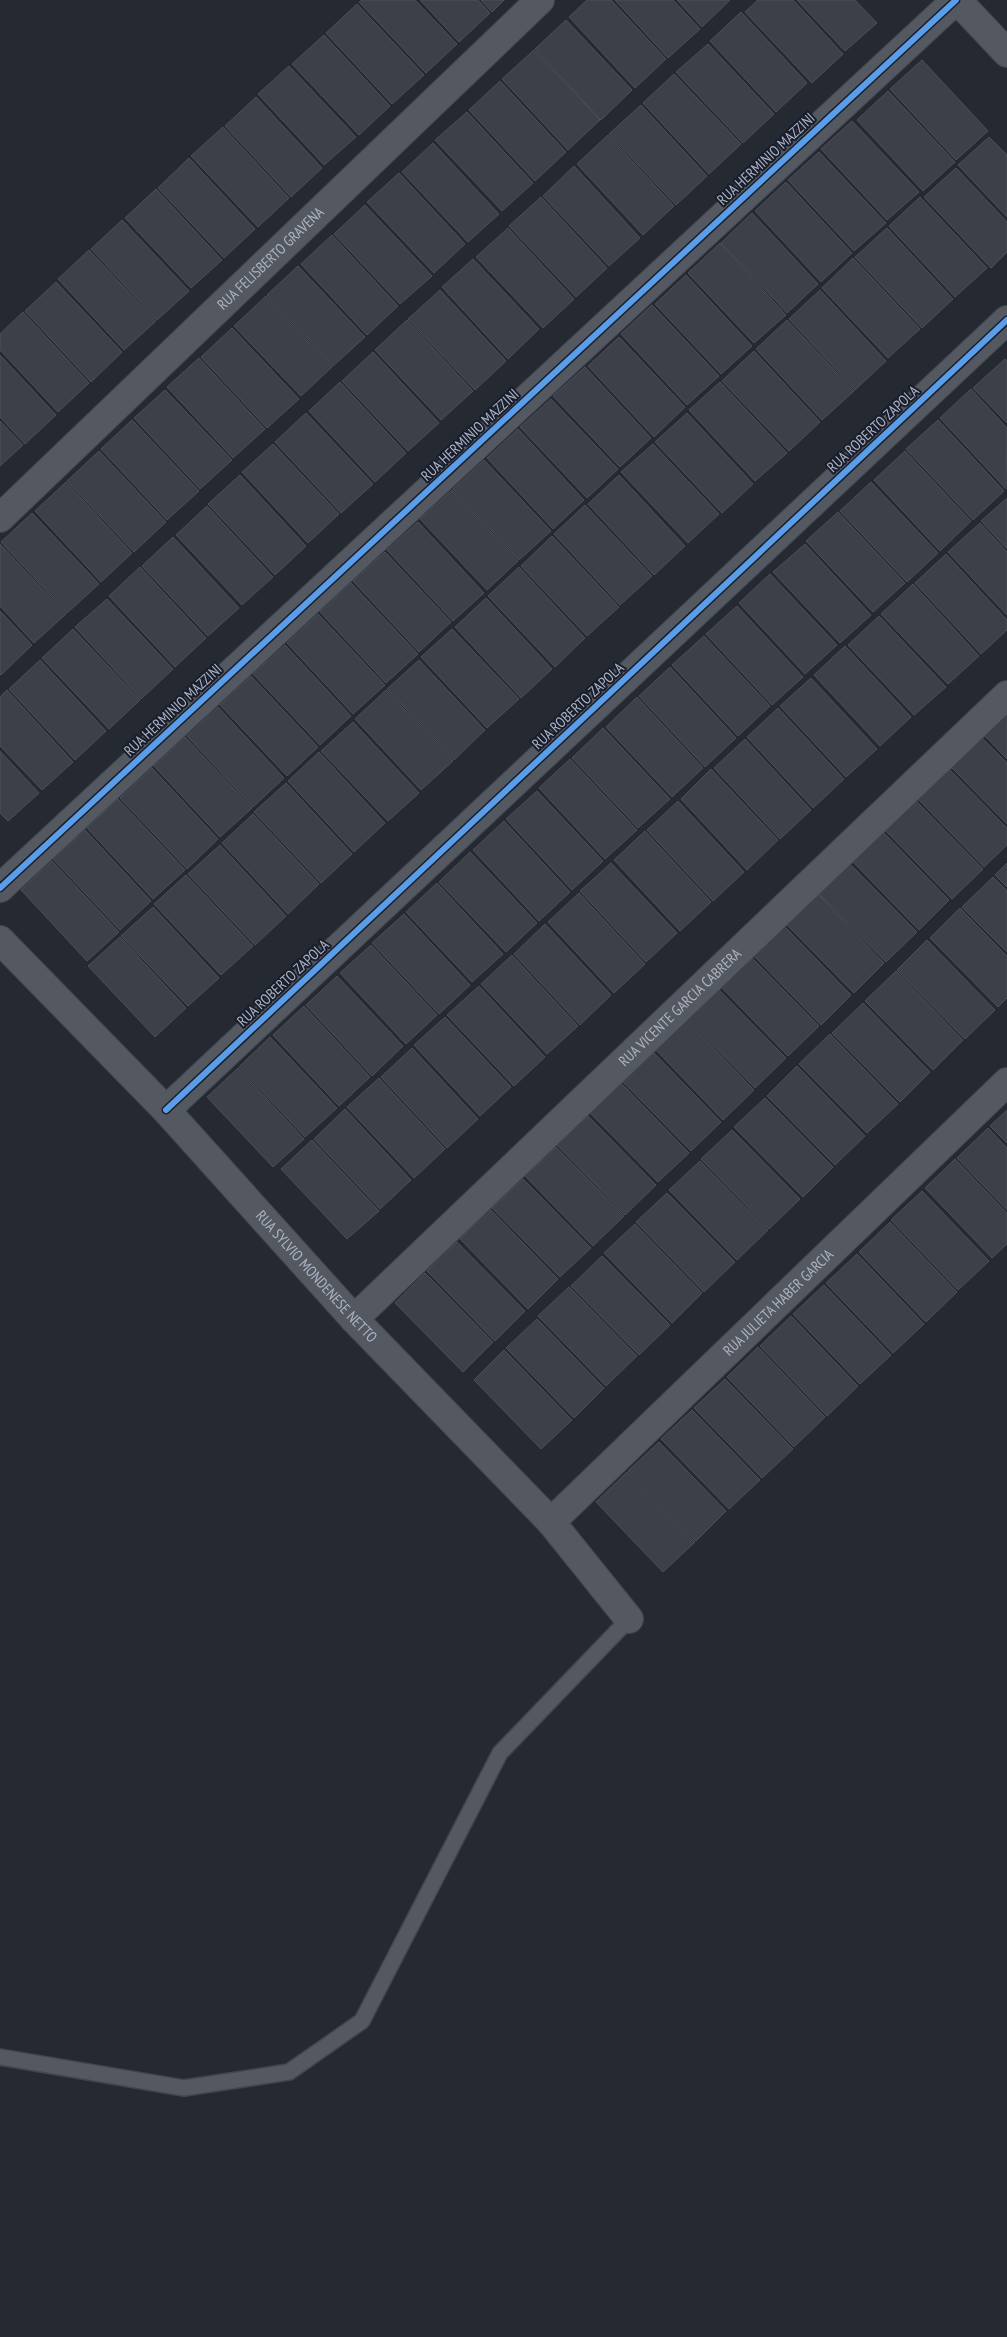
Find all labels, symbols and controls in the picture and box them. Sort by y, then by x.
street label: RUA HERMINIO MAZZINI [713,108,819,209]
street label: RUA FELISBERTO GRAVENA [213,202,328,314]
street label: RUA ROBERTO ZAPOLA [823,381,923,476]
street label: RUA HERMINIO MAZZINI [417,384,523,485]
street label: RUA ROBERTO ZAPOLA [528,658,628,753]
street label: RUA HERMINIO MAZZINI [120,659,226,760]
street label: RUA ROBERTO ZAPOLA [233,935,333,1030]
street label: RUA VICENTE GARCIA CABRERA [614,943,746,1070]
street label: RUA SYLVIO MONDENESE NETTO [252,1206,381,1346]
street label: RUA JULIETA HABER GARCIA [719,1244,838,1360]

